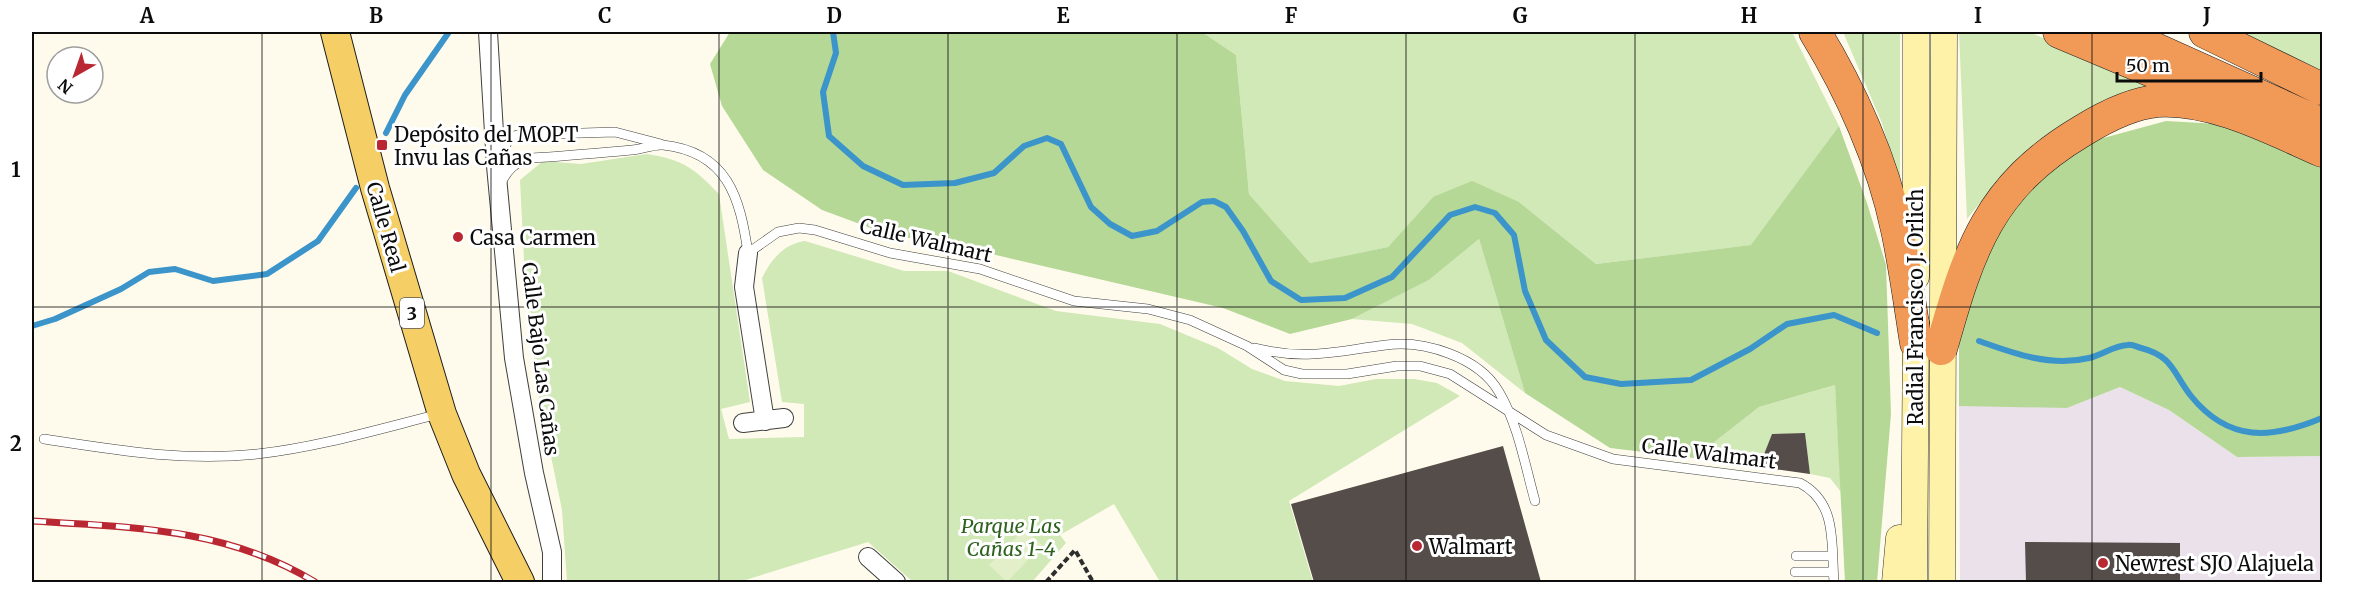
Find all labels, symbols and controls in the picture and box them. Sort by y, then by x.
text: A [139,3,155,28]
text: B [369,3,383,28]
text: C [598,3,612,28]
text: D [826,3,842,28]
text: E [1056,3,1070,28]
text: F [1285,3,1298,28]
text: G [1513,3,1528,28]
text: H [1741,3,1757,28]
text: I [1974,3,1982,28]
text: J [2202,3,2211,28]
north arrow [45,45,105,105]
scale bar [2117,45,2261,83]
text: 50 m [2126,54,2170,77]
text: N [54,75,77,98]
place label: Depósito del MOPT Invu las Cañas [394,122,579,170]
marker: Depósito del MOPT Invu las Cañas [375,138,389,152]
text: 1 [11,157,21,182]
street label: Calle Real [361,179,411,275]
street label: Radial Francisco J. Orlich [1903,188,1928,426]
street label: Calle Walmart [857,213,995,267]
place label: Casa Carmen [470,225,596,250]
marker: Casa Carmen [451,230,465,244]
street label: Calle Bajo Las Cañas [517,261,565,457]
road number: 3 [400,298,424,328]
text: 2 [10,431,22,456]
street label: Calle Walmart [1640,432,1778,474]
park label: Parque Las Cañas 1-4 [961,513,1061,561]
place label: Walmart [1428,534,1513,559]
marker: Walmart [1410,539,1424,553]
place label: Newrest SJO Alajuela [2115,551,2314,576]
marker: Newrest SJO Alajuela [2096,556,2110,570]

